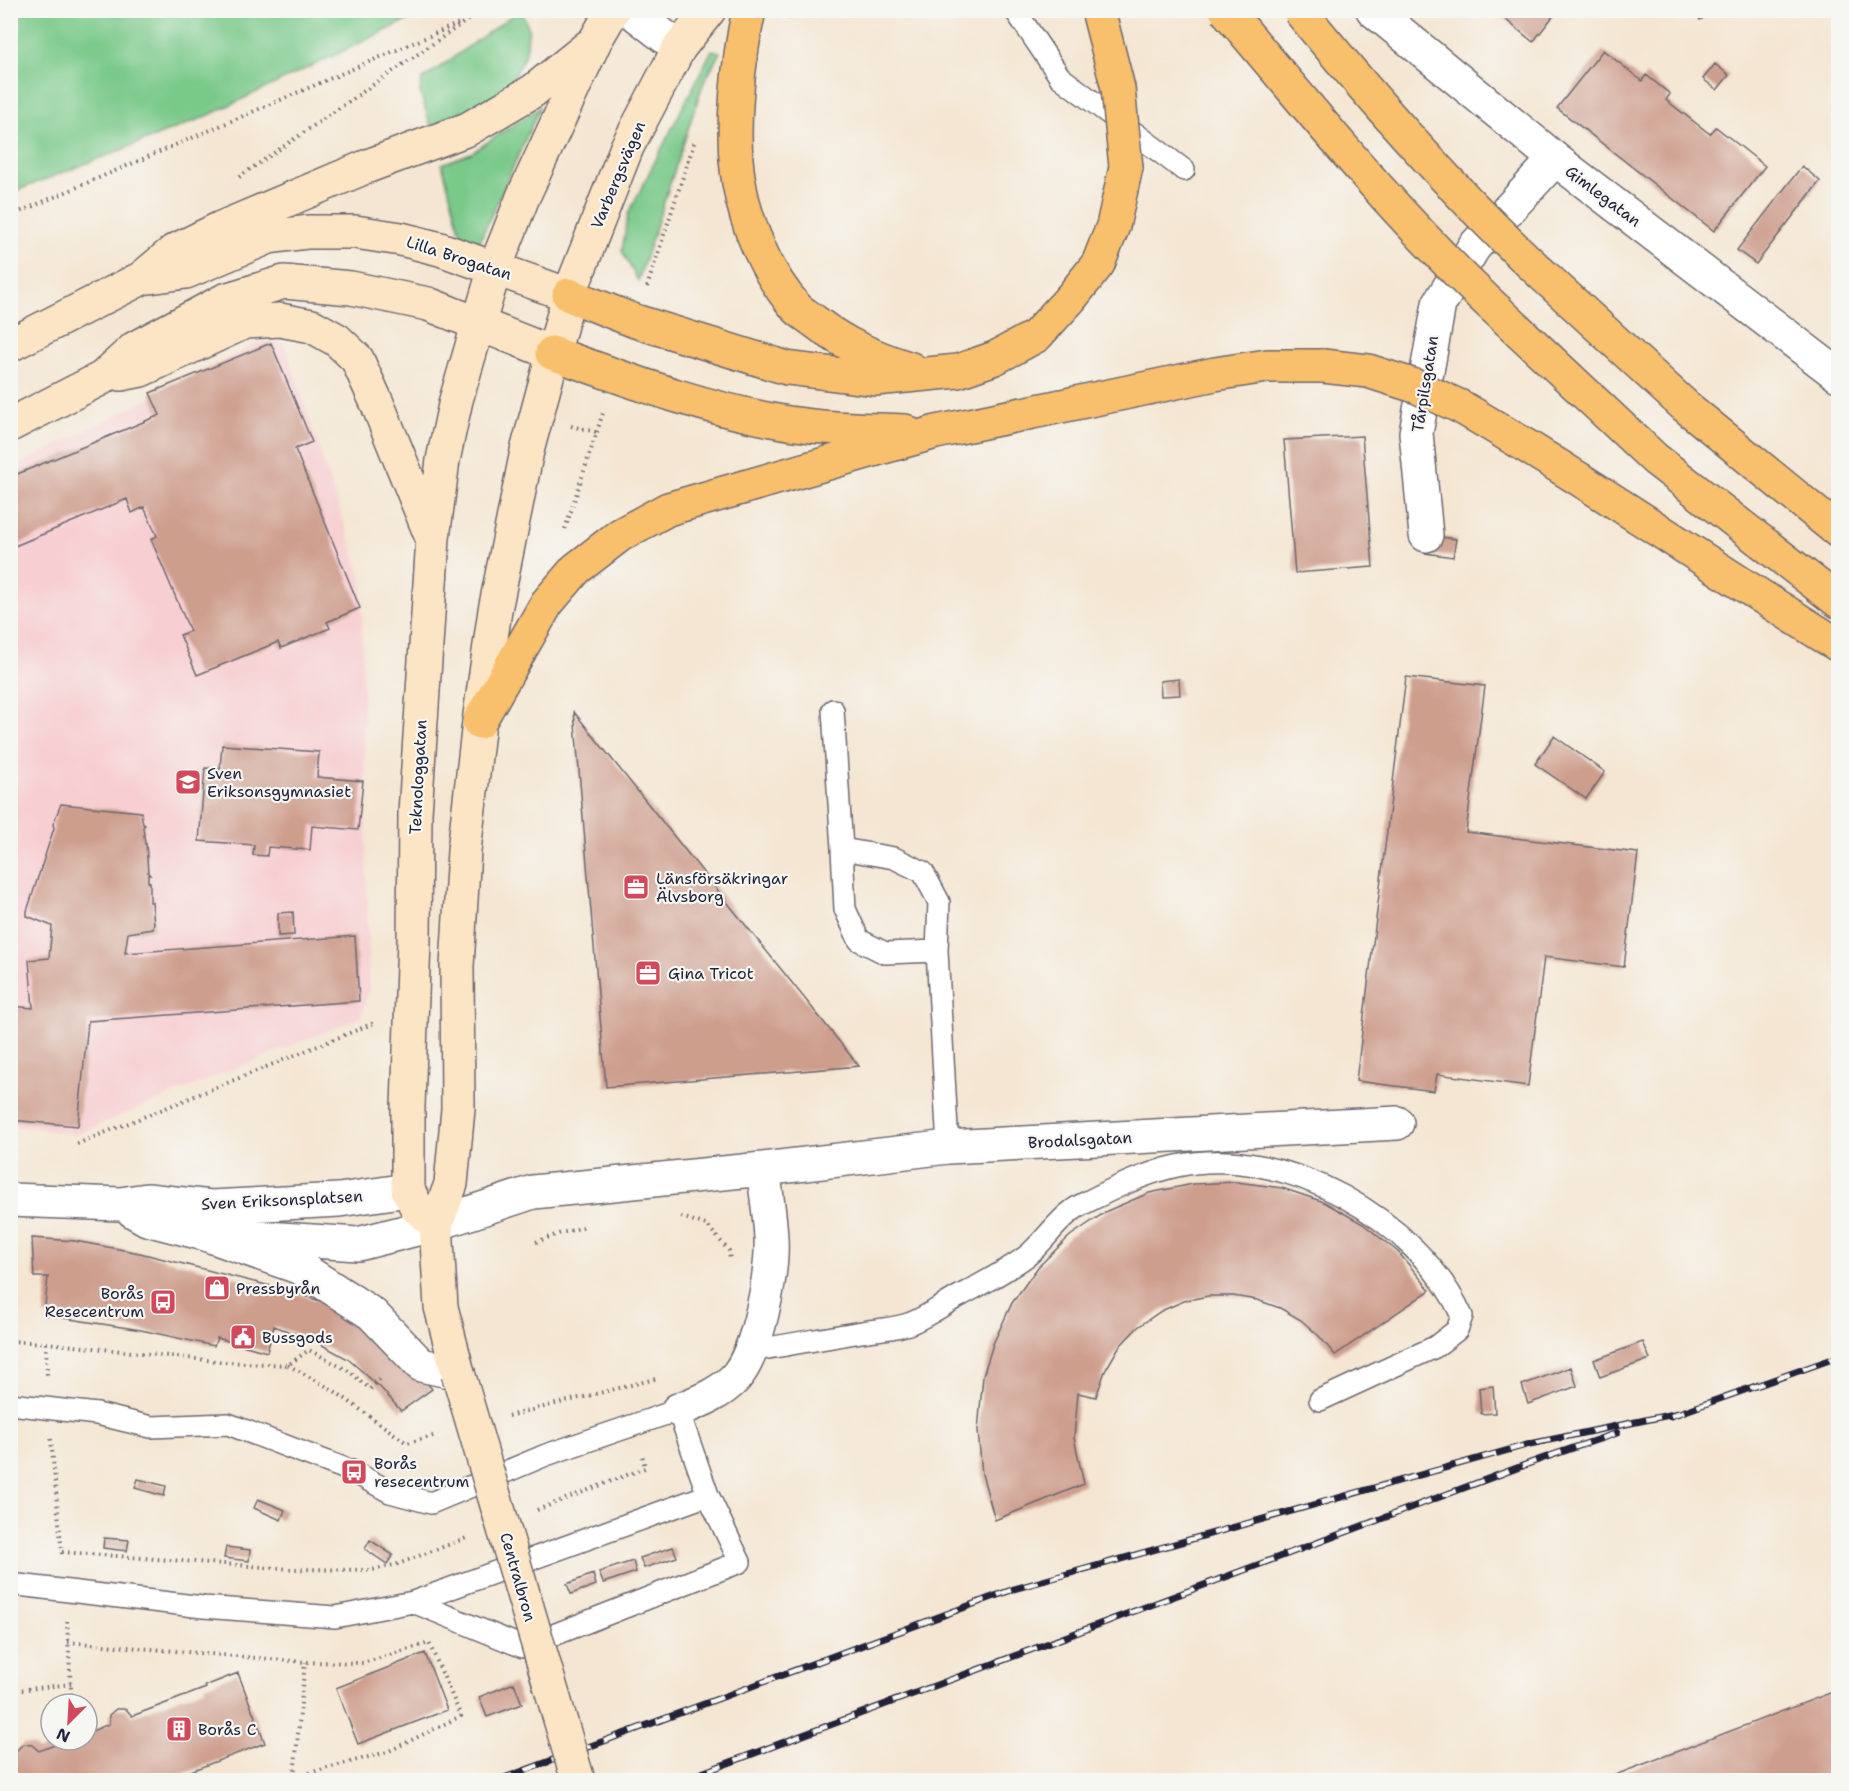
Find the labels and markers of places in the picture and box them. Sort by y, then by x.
place label: Sven Eriksonsgymnasiet [207,763,351,802]
school or university icon: Sven Eriksonsgymnasiet [173,767,203,797]
place label: Länsförsäkringar Älvsborg [656,868,788,907]
office icon: Länsförsäkringar Älvsborg [621,872,651,902]
office icon: Gina Tricot [633,958,663,988]
place label: Gina Tricot [668,963,754,984]
shop icon: Pressbyrån [202,1273,232,1303]
place label: Pressbyrån [236,1278,320,1299]
place label: Borås Resecentrum [45,1283,144,1322]
bus stop icon: Borås Resecentrum [148,1287,178,1317]
public building icon: Bussgods [228,1322,258,1352]
place label: Bussgods [262,1327,333,1348]
place label: Borås resecentrum [374,1453,470,1492]
bus stop icon: Borås resecentrum [339,1457,369,1487]
building icon: Borås C [164,1714,194,1744]
place label: Borås C [198,1719,257,1740]

